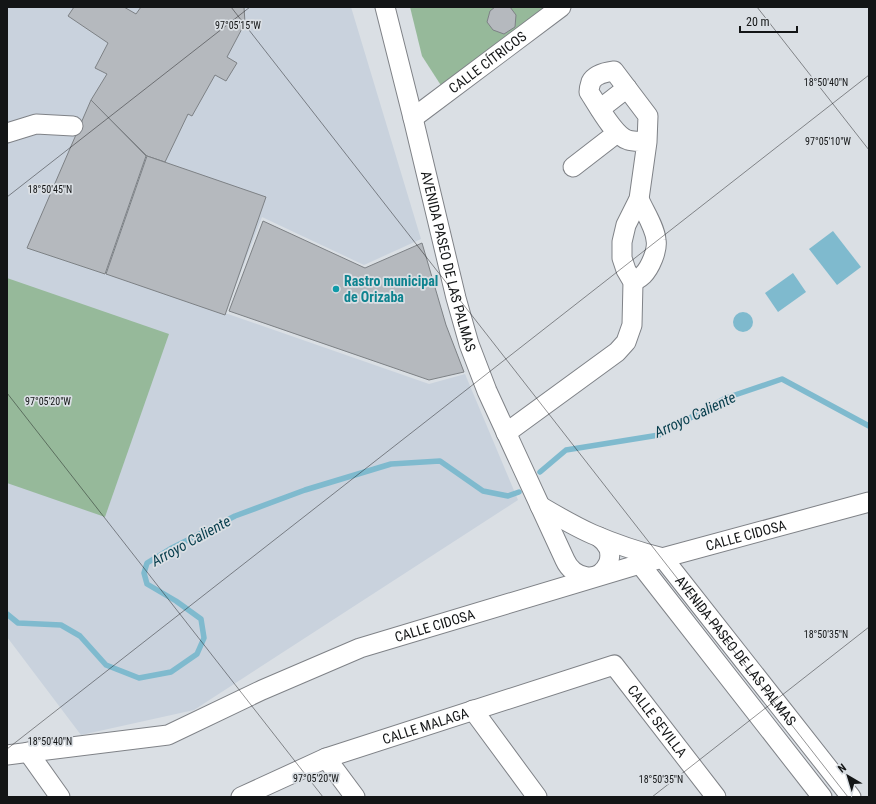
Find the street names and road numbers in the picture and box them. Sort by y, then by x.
street label: CALLE CÍTRICOS [446,28,529,96]
street label: AVENIDA PASEO DE LAS PALMAS [418,169,479,354]
street label: CALLE CIDOSA [704,517,788,554]
street label: AVENIDA PASEO DE LAS PALMAS [672,573,800,729]
street label: CALLE CIDOSA [393,606,477,645]
street label: CALLE SEVILLA [624,682,690,760]
street label: CALLE MALAGA [380,705,470,747]

